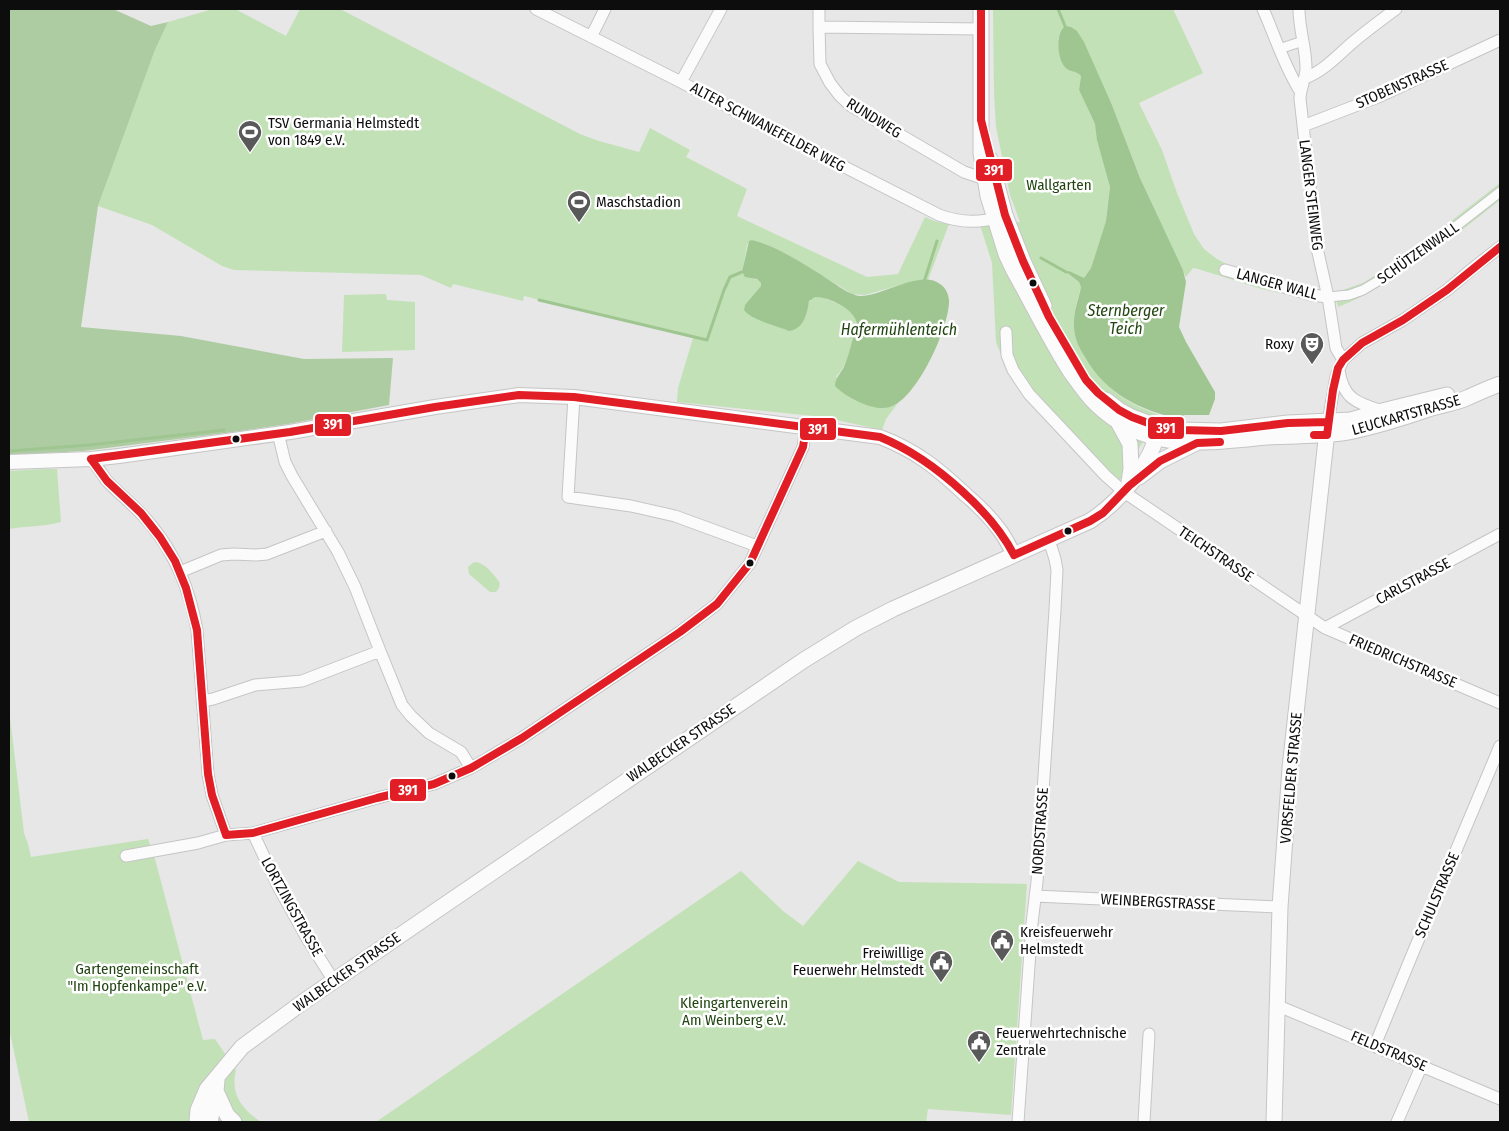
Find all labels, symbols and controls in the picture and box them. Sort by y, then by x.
street label: STOBENSTRASSE [1353,56,1451,112]
street label: ALTER SCHWANEFELDER WEG [687,78,849,176]
street label: RUNDWEG [843,94,905,142]
place label: TSV Germania Helmstedt von 1849 e.V. [268,114,419,149]
sports icon: TSV Germania Helmstedt von 1849 e.V. [237,119,263,153]
street label: LANGER STEINWEG [1295,138,1327,252]
line badge: 391 [975,158,1013,182]
text: 391 [983,162,1004,179]
park label: Wallgarten [1026,176,1092,194]
sports icon: Maschstadion [566,189,592,223]
place label: Maschstadion [596,193,681,211]
street label: SCHÜTZENWALL [1374,218,1462,288]
street label: LANGER WALL [1234,265,1320,304]
unlabelled marker [1028,278,1038,288]
water label: Sternberger Teich [1087,301,1165,338]
water label: Hafermühlenteich [841,320,957,339]
theatre icon: Roxy [1299,331,1325,365]
place label: Roxy [1265,335,1294,353]
street label: LEUCKARTSTRASSE [1350,391,1462,439]
line badge: 391 [314,413,352,437]
text: 391 [322,416,343,433]
line badge: 391 [1147,416,1185,440]
line badge: 391 [799,417,837,441]
text: 391 [1155,420,1176,437]
text: 391 [807,421,828,438]
unlabelled marker [231,434,241,444]
street label: TEICHSTRASSE [1175,522,1257,586]
unlabelled marker [1063,526,1073,536]
street label: CARLSTRASSE [1373,554,1453,608]
unlabelled marker [745,558,755,568]
street label: FRIEDRICHSTRASSE [1347,630,1459,692]
street label: WALBECKER STRASSE [623,700,739,786]
street label: VORSFELDER STRASSE [1276,711,1306,845]
unlabelled marker [447,771,457,781]
line badge: 391 [389,778,427,802]
text: 391 [397,782,418,799]
street label: NORDSTRASSE [1028,787,1052,875]
street label: SCHULSTRASSE [1411,849,1463,941]
street label: LORTZINGSTRASSE [257,854,327,960]
street label: WEINBERGSTRASSE [1100,890,1216,914]
place label: Kreisfeuerwehr Helmstedt [1020,923,1114,958]
street label: WALBECKER STRASSE [290,928,404,1016]
public building icon: Kreisfeuerwehr Helmstedt [989,928,1015,962]
place label: Freiwillige Feuerwehr Helmstedt [793,944,924,979]
public building icon: Freiwillige Feuerwehr Helmstedt [928,949,954,983]
park label: Gartengemeinschaft "Im Hopfenkampe" e.V. [67,960,207,995]
park label: Kleingartenverein Am Weinberg e.V. [680,994,788,1029]
place label: Feuerwehrtechnische Zentrale [996,1024,1127,1059]
street label: FELDSTRASSE [1348,1027,1430,1075]
public building icon: Feuerwehrtechnische Zentrale [966,1029,992,1063]

